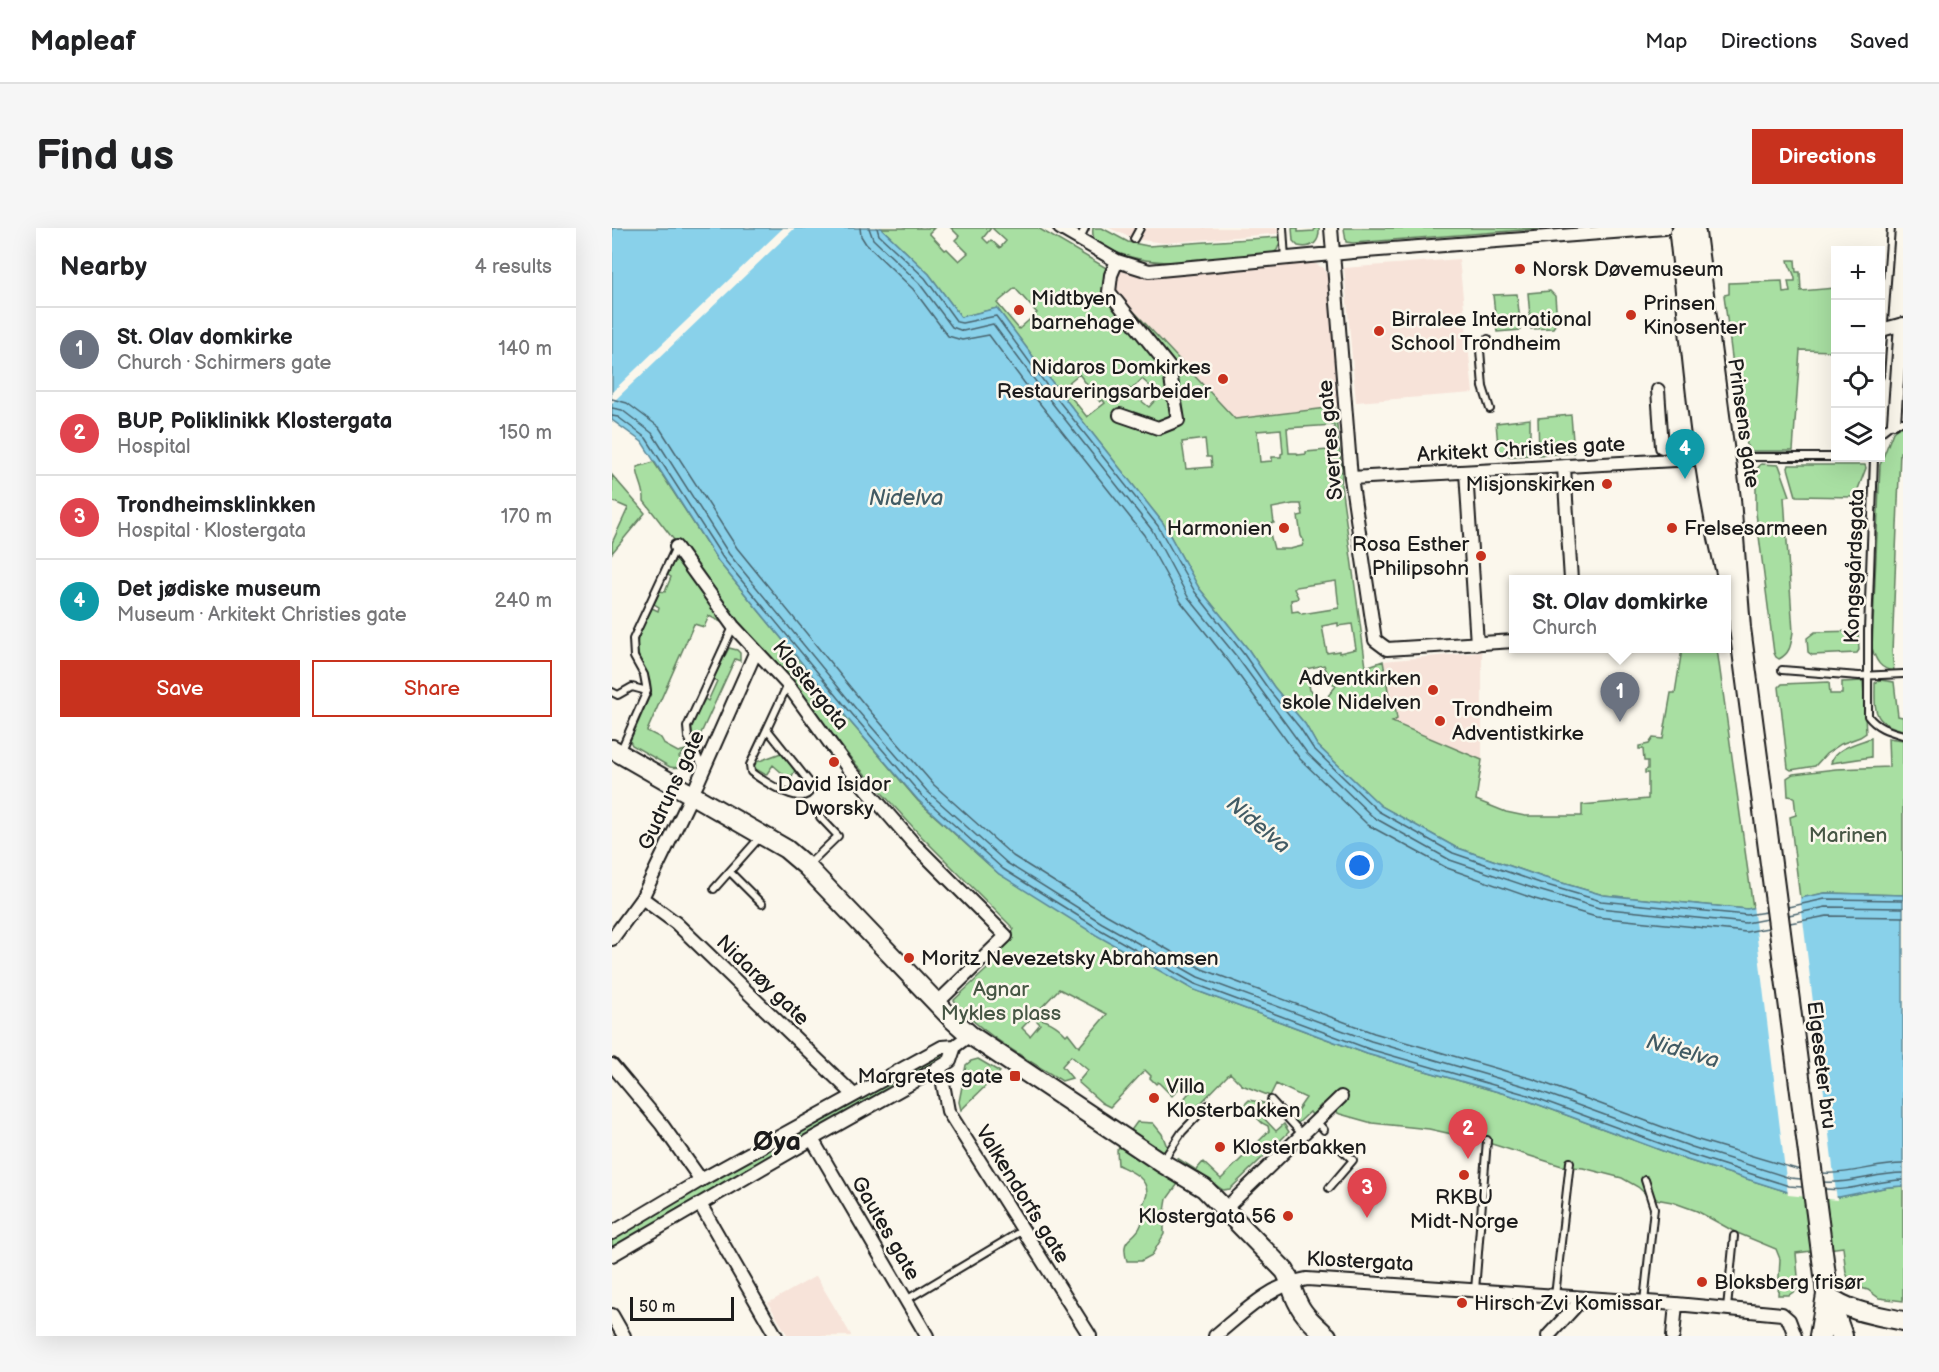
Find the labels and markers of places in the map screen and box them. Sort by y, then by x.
place label: Norsk Døvemuseum [1532,257,1724,282]
marker: Norsk Døvemuseum [1513,262,1527,276]
place label: Midtbyen barnehage [1031,286,1135,335]
place label: Prinsen Kinosenter [1643,291,1746,340]
marker: Midtbyen barnehage [1012,303,1026,317]
place label: Birralee International School Trondheim [1391,307,1592,356]
marker: Prinsen Kinosenter [1624,308,1638,322]
marker: Birralee International School Trondheim [1372,324,1386,338]
place label: Nidaros Domkirkes Restaureringsarbeider [997,355,1211,404]
marker: Nidaros Domkirkes Restaureringsarbeider [1216,372,1230,386]
pin: 4 [1666,430,1704,479]
place label: Misjonskirken [1465,472,1595,497]
marker: Misjonskirken [1600,477,1614,491]
place label: Harmonien [1167,516,1272,541]
place label: Frelsesarmeen [1684,516,1828,541]
marker: Harmonien [1277,521,1291,535]
marker: Frelsesarmeen [1665,521,1679,535]
place label: Rosa Esther Philipsohn [1352,532,1469,581]
marker: Rosa Esther Philipsohn [1474,549,1488,563]
place label: Adventkirken skole Nidelven [1282,666,1421,715]
pin: 1 [1600,672,1640,722]
marker: Adventkirken skole Nidelven [1426,683,1440,697]
place label: Trondheim Adventistkirke [1452,697,1584,746]
marker: Trondheim Adventistkirke [1433,714,1447,728]
marker: David Isidor Dworsky [827,755,841,769]
place label: David Isidor Dworsky [778,772,891,821]
place label: Moritz Nevezetsky Abrahamsen [921,946,1219,971]
marker: Moritz Nevezetsky Abrahamsen [902,951,916,965]
place label: Margretes gate [857,1064,1003,1089]
marker: Margretes gate [1008,1069,1022,1083]
place label: Villa Klosterbakken [1166,1074,1300,1123]
marker: Villa Klosterbakken [1147,1091,1161,1105]
pin: 2 [1448,1110,1488,1159]
place label: Klosterbakken [1232,1135,1366,1160]
marker: Klosterbakken [1213,1140,1227,1154]
pin: 3 [1348,1168,1386,1218]
marker: RKBU Midt-Norge [1457,1168,1471,1182]
place label: RKBU Midt-Norge [1410,1185,1518,1234]
place label: Klostergata 56 [1138,1204,1276,1229]
marker: Klostergata 56 [1281,1209,1295,1223]
place label: Bloksberg frisør [1714,1270,1864,1295]
marker: Bloksberg frisør [1695,1275,1709,1289]
place label: Hirsch Zvi Komissar [1474,1291,1662,1316]
marker: Hirsch Zvi Komissar [1455,1296,1469,1310]

